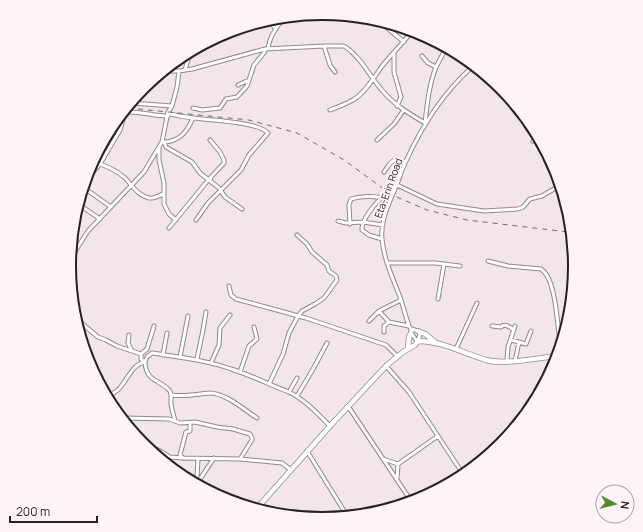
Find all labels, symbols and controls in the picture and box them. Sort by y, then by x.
street label: Eta-Erin Road [371,156,405,220]
north arrow [595,484,635,524]
scale bar [10,498,97,524]
text: N [617,500,633,510]
text: 200 m [16,503,50,520]

